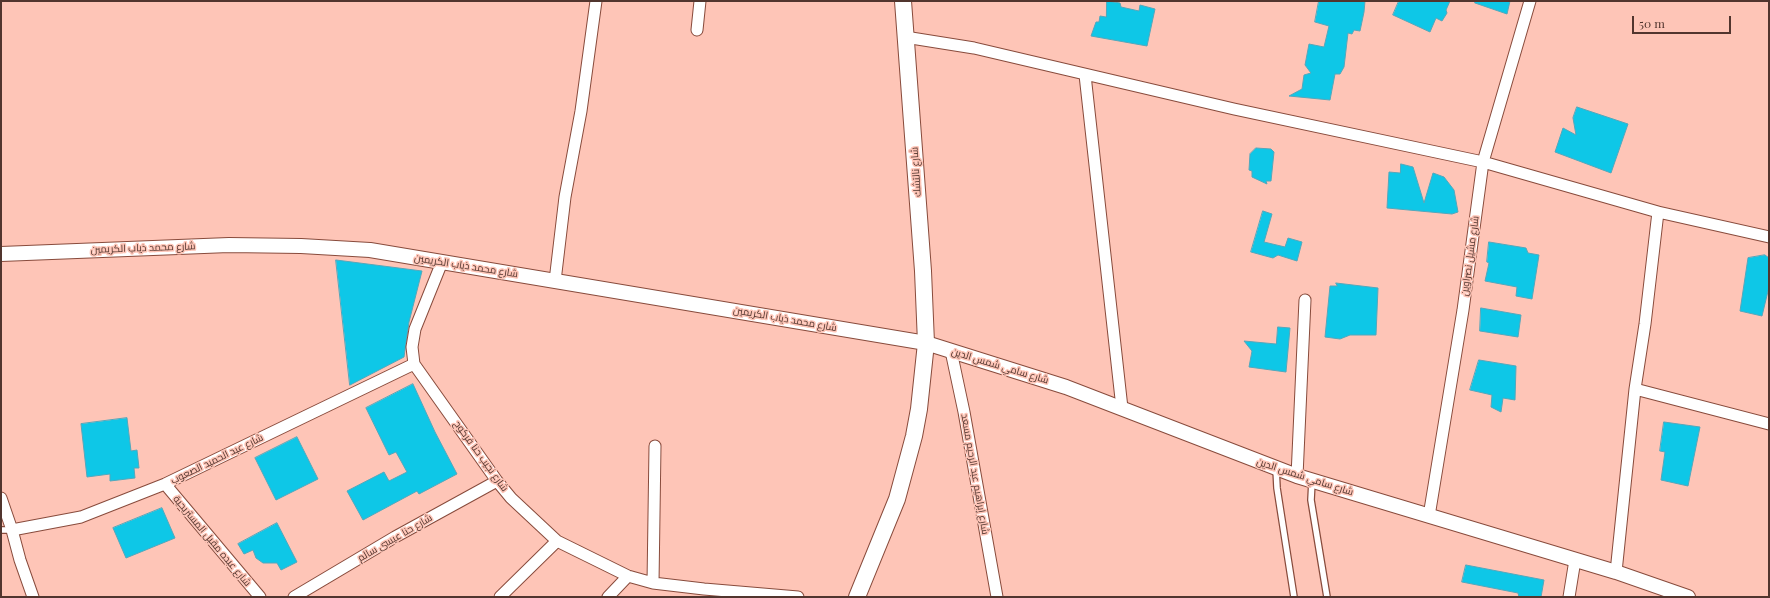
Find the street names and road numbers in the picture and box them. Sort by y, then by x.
street label: شارع نالتشك [908,147,924,197]
street label: شارع مشيل نصراوين [1458,215,1482,297]
street label: شارع محمد ذياب الكريمين [90,240,196,256]
street label: شارع محمد ذياب الكريمين [413,252,519,280]
street label: شارع محمد ذياب الكريمين [732,304,838,334]
street label: شارع سامي شمس الدين [950,345,1050,387]
street label: شارع إبراهيم عبد الرحيم مسعد [958,413,992,535]
street label: شارع نجيب حنا فركوح [451,418,511,494]
street label: شارع عبد الحميد الصعوب [169,431,265,487]
street label: شارع سامي شمس الدين [1255,456,1355,498]
street label: شارع عبده مقبل المستريحية [171,493,253,589]
street label: شارع حنا عيسى سالم [356,512,434,564]

